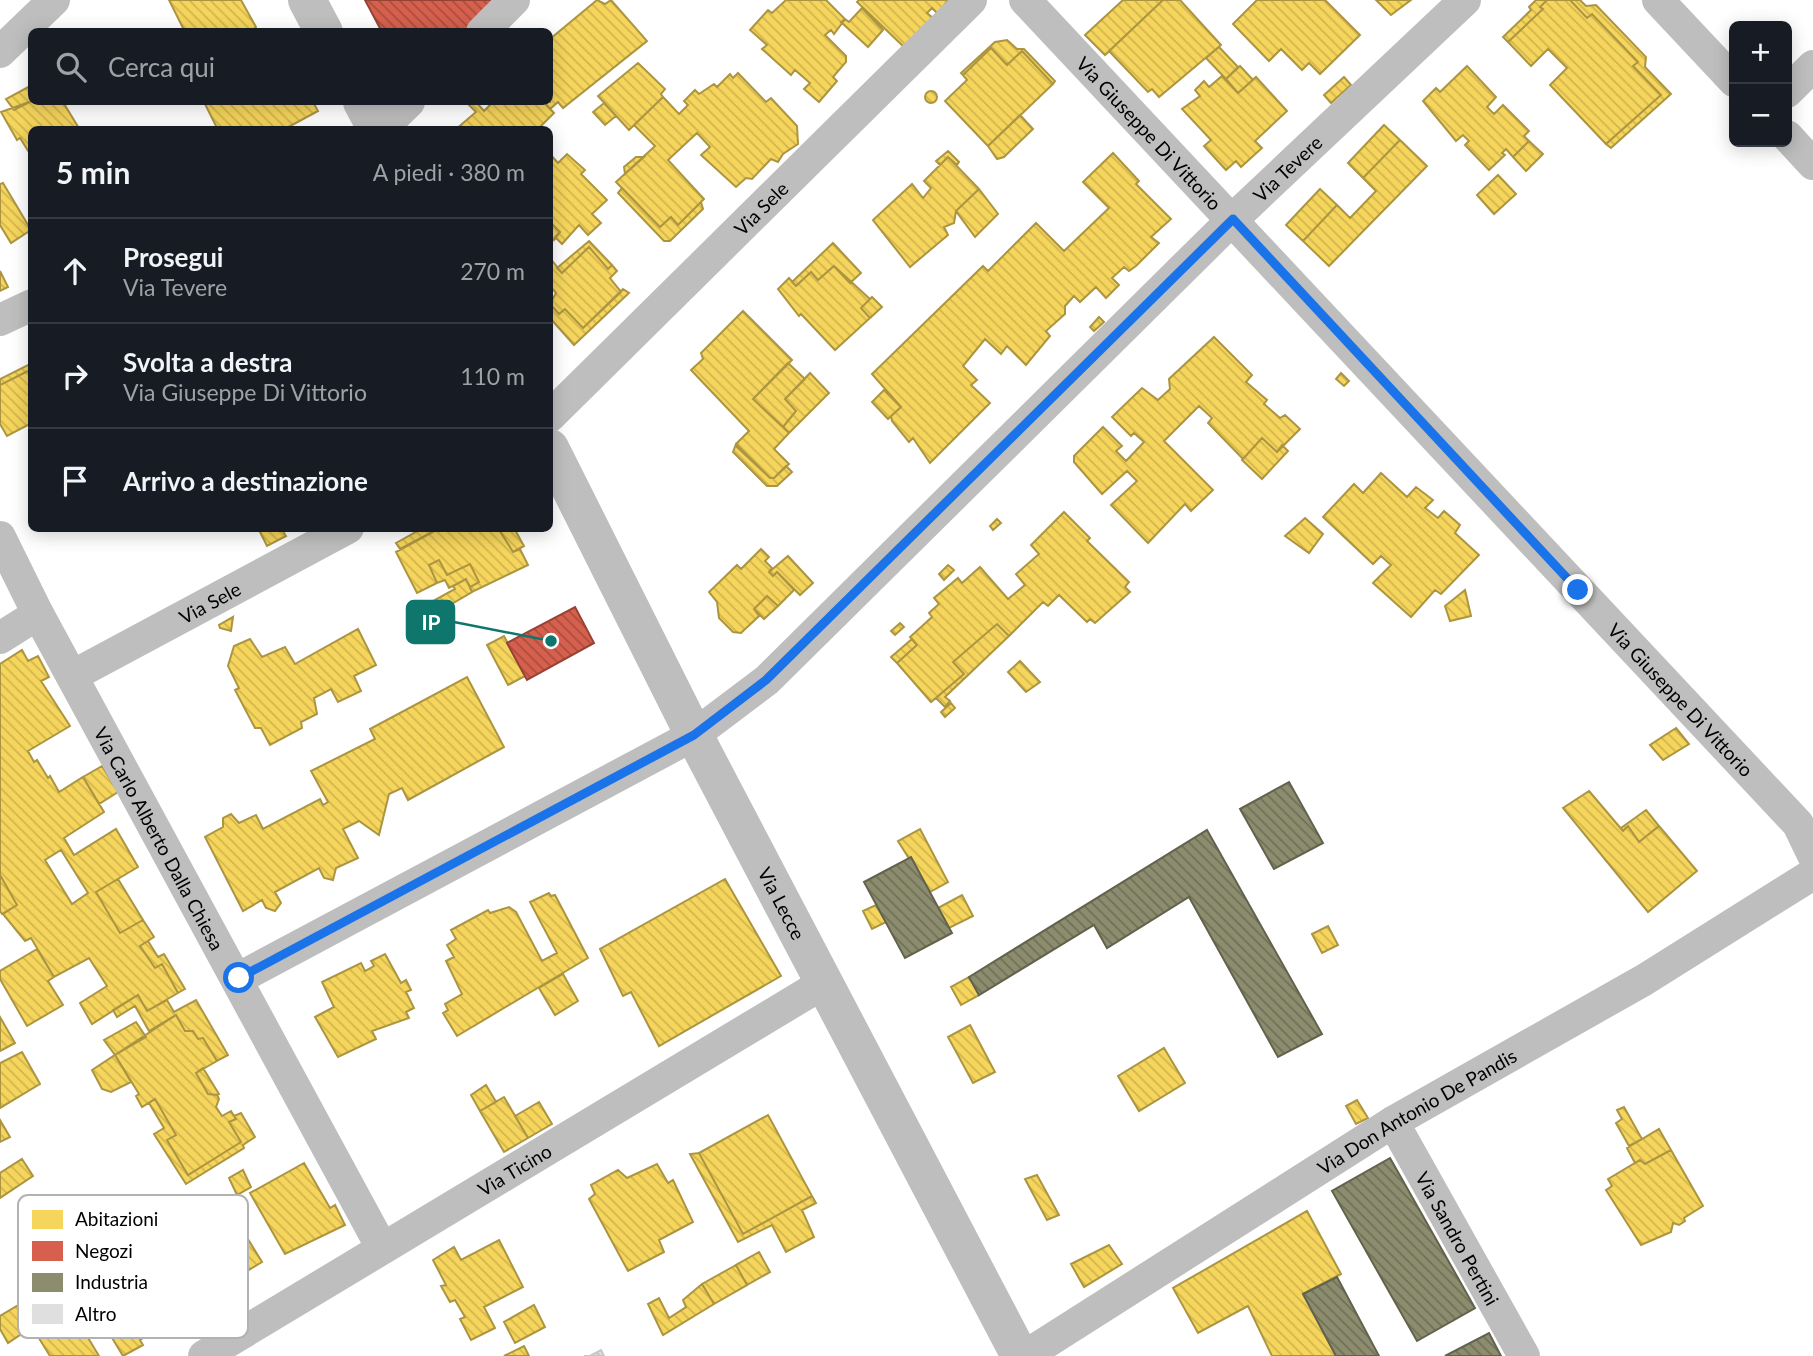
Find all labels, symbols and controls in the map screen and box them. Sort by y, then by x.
map controls [1729,21,1792,147]
button: + [1729,21,1792,84]
search box [28,28,553,105]
icon: search [52,48,90,86]
text: Cerca qui [108,51,215,83]
street label: Via Giuseppe Di Vittorio [1072,51,1227,214]
button: − [1729,84,1792,147]
street label: Via Tevere [1248,130,1326,206]
text: 5 min [56,154,130,190]
text: A piedi · 380 m [373,158,525,186]
street label: Via Sele [729,176,792,240]
text: Prosegui [123,241,223,273]
icon: ahead [56,252,94,290]
text: 270 m [460,257,525,285]
text: Via Tevere [123,273,227,301]
text: Svolta a destra [123,346,293,378]
icon: right [56,357,94,395]
text: 110 m [460,362,525,390]
text: Via Giuseppe Di Vittorio [123,378,367,406]
icon: arrive [56,462,94,500]
text: Arrivo a destinazione [123,465,368,497]
route end [1562,574,1593,605]
street label: Via Sele [175,576,244,628]
callout: IP [407,601,454,643]
text: IP [421,609,441,634]
street label: Via Giuseppe Di Vittorio [1604,618,1759,781]
street label: Via Carlo Alberto Dalla Chiesa [90,723,229,954]
street label: Via Lecce [754,863,811,943]
route start [223,962,254,993]
street label: Via Don Antonio De Pandis [1313,1043,1520,1179]
street label: Via Ticino [473,1138,555,1200]
street label: Via Sandro Pertini [1411,1167,1505,1309]
legend [18,1195,248,1338]
text: Abitazioni [75,1207,158,1230]
text: Negozi [75,1239,133,1262]
text: Industria [75,1270,148,1293]
text: Altro [75,1302,116,1325]

